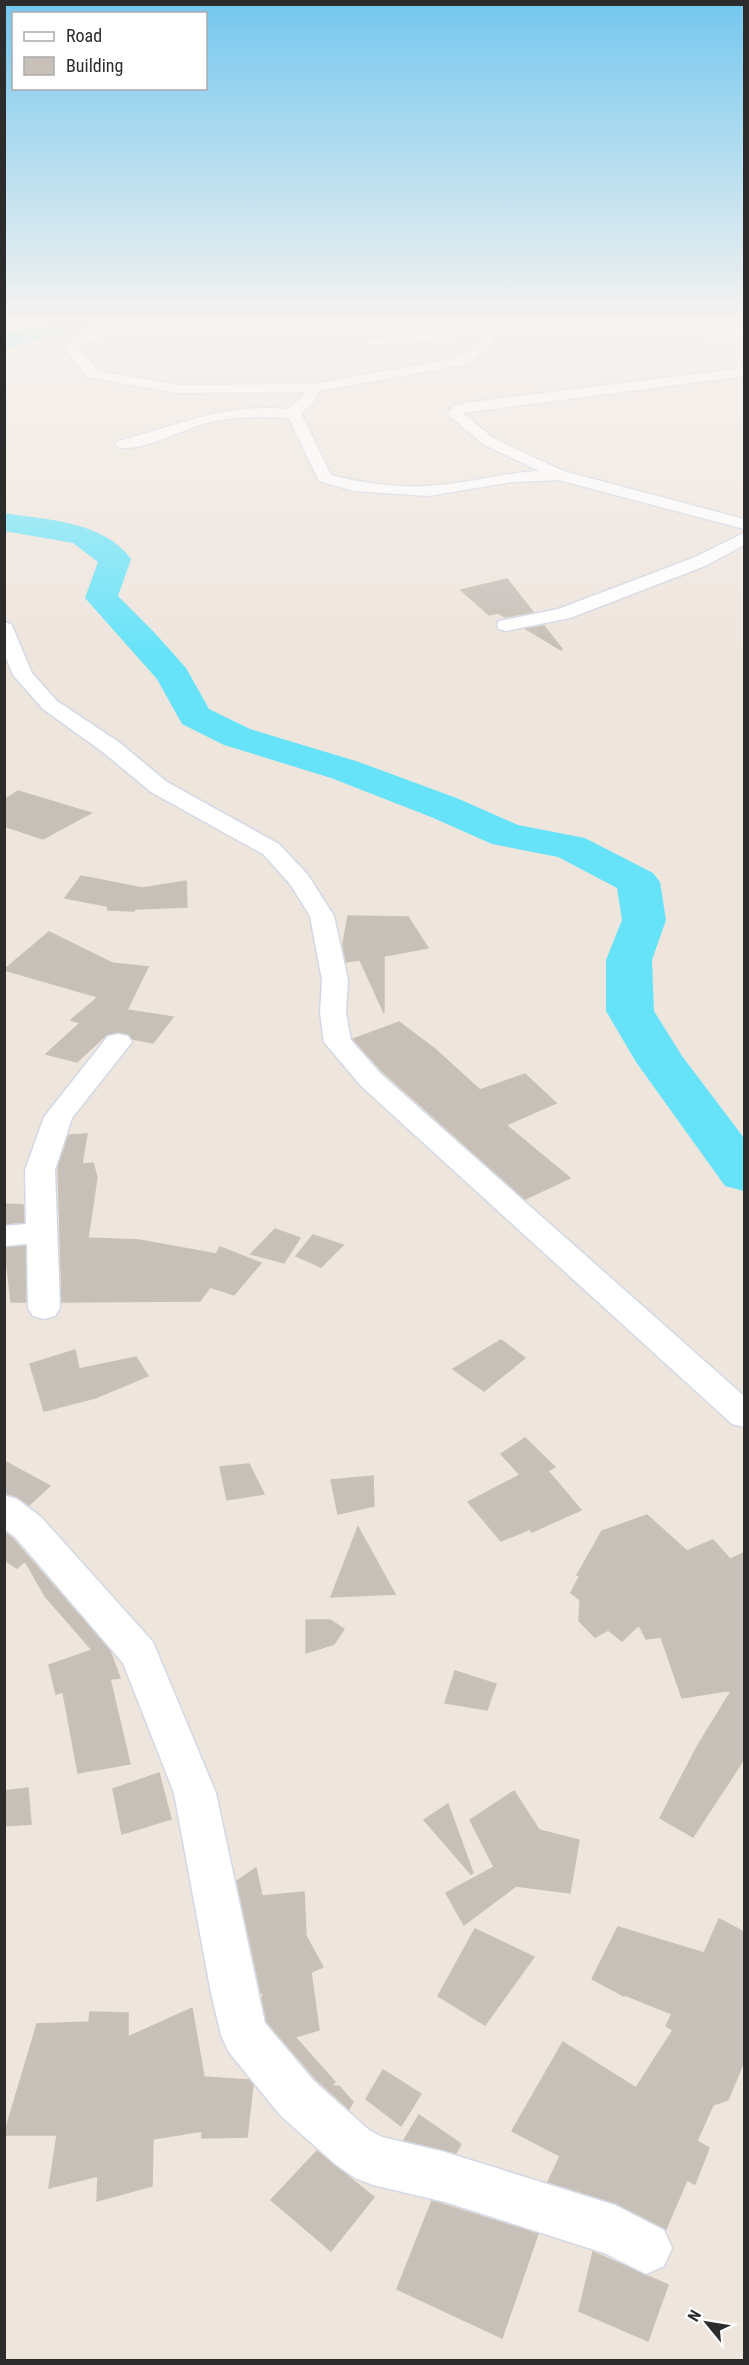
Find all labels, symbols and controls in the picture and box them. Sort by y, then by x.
legend [12,12,207,90]
text: Road [66,25,102,46]
text: Building [66,55,123,76]
north arrow [677,2293,737,2353]
text: N [684,2307,705,2325]

